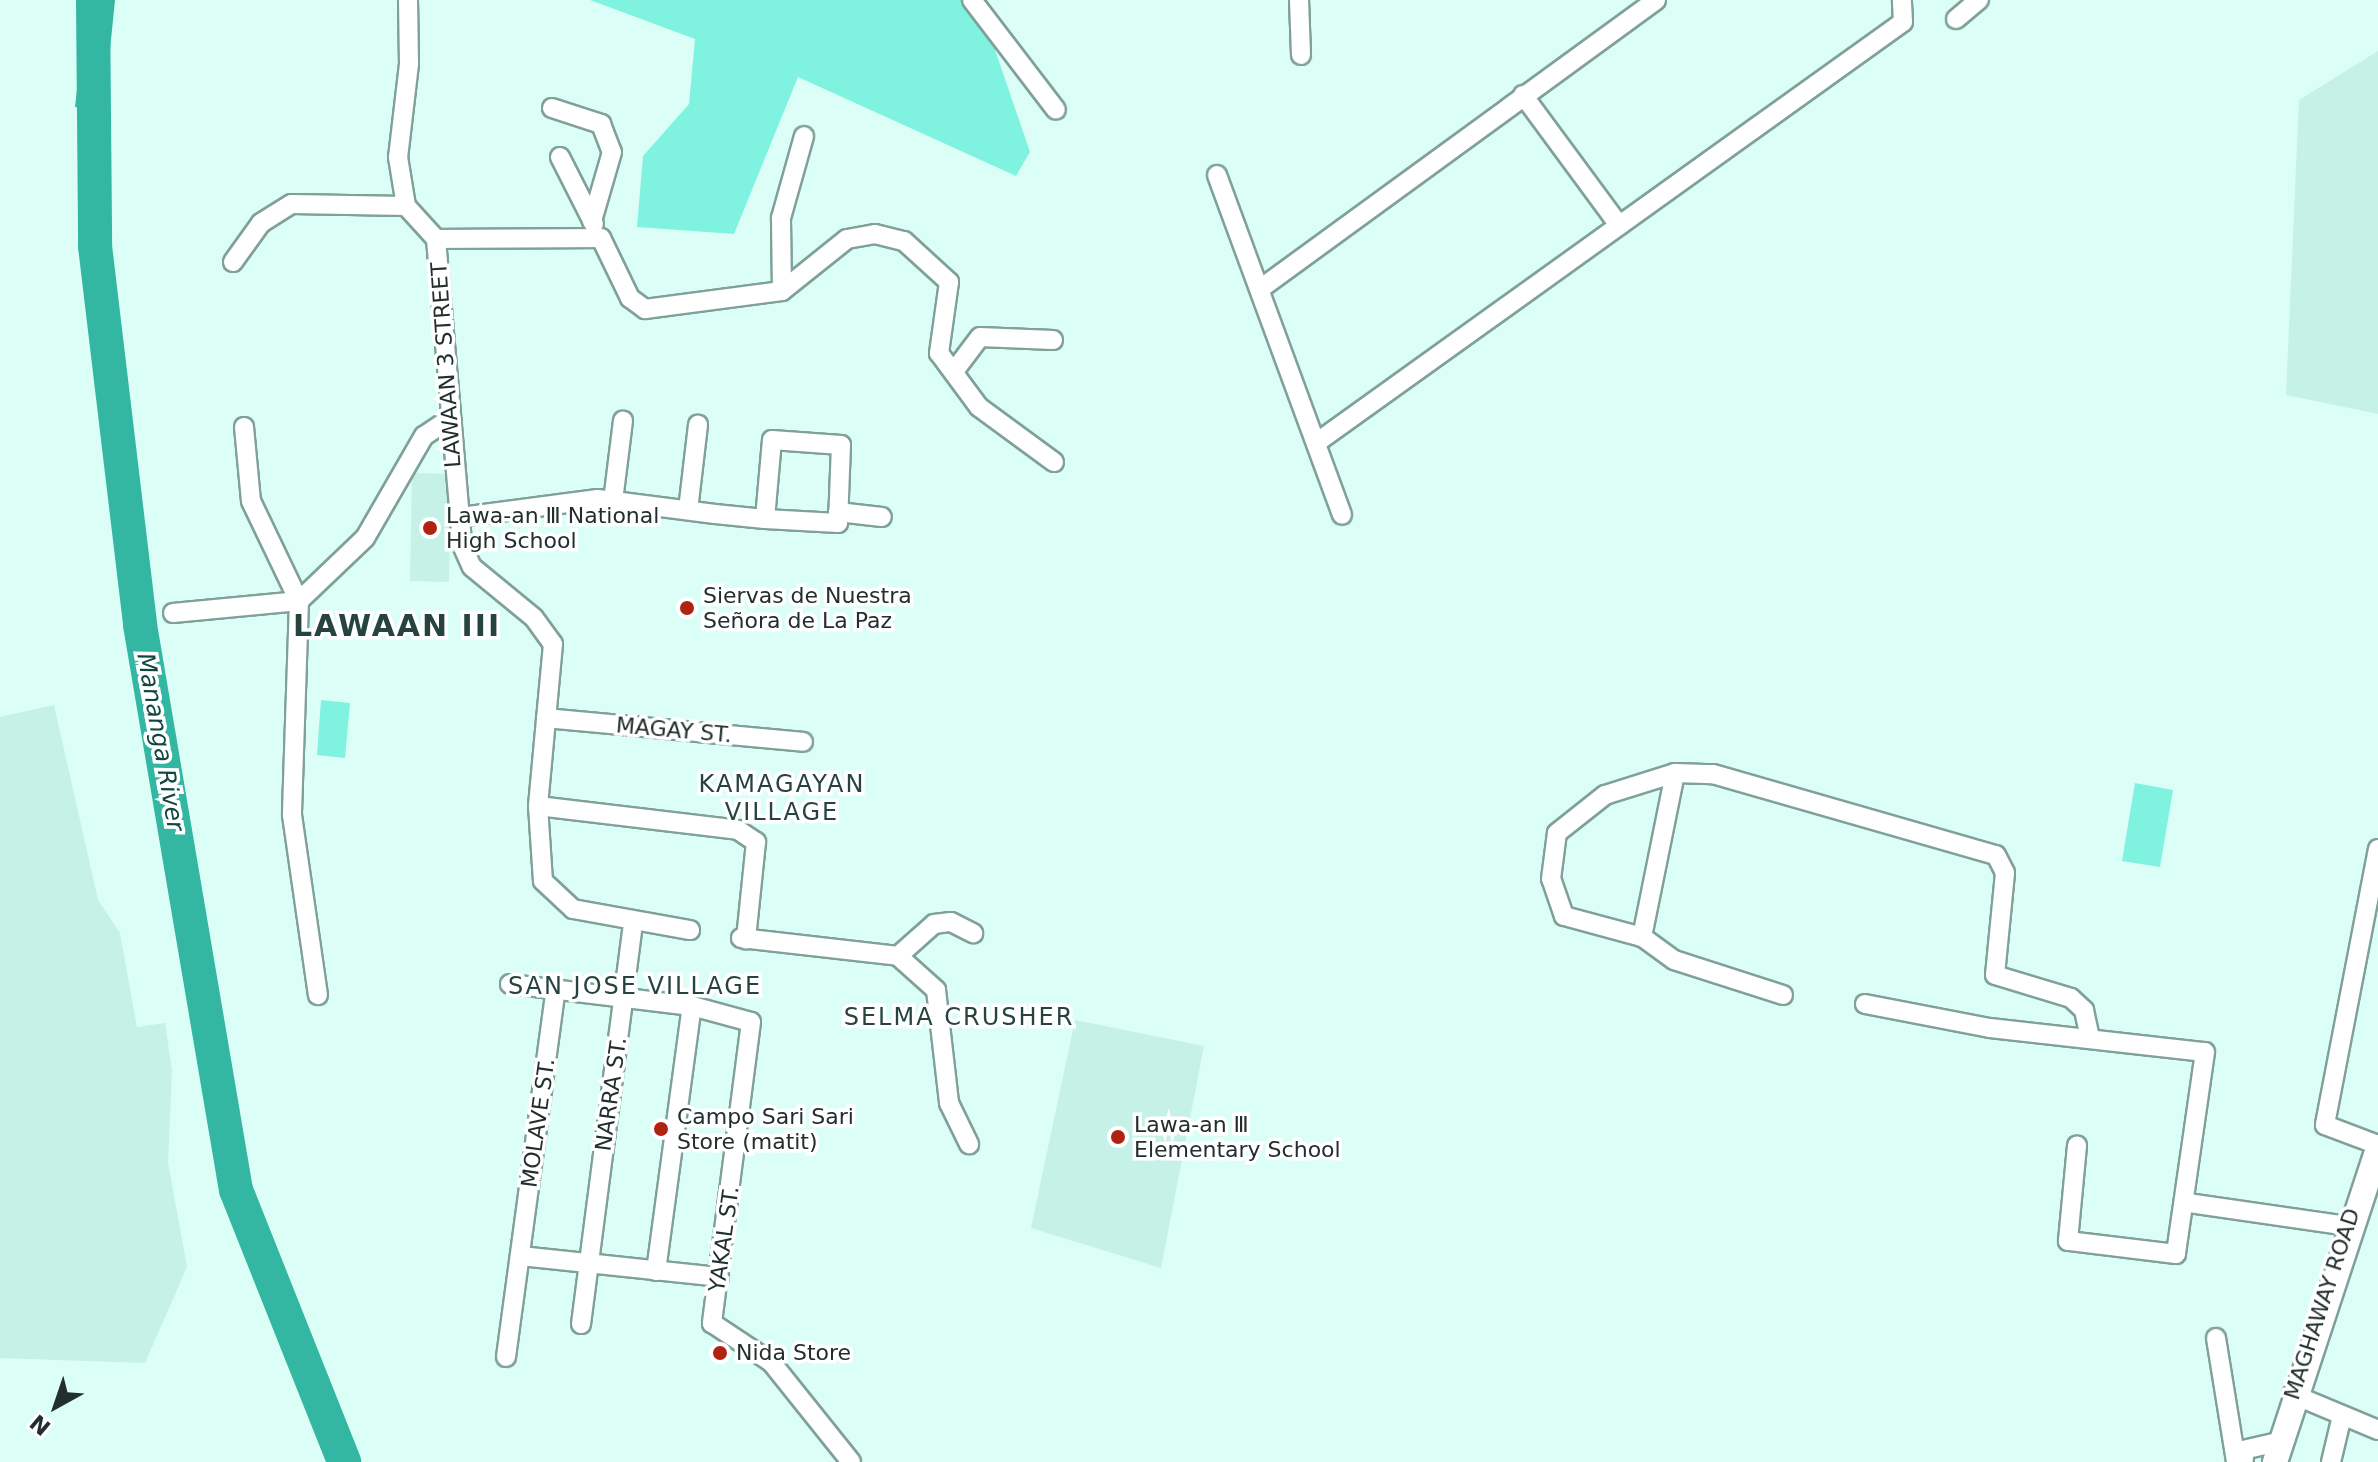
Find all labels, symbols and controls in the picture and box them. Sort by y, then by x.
street label: LAWAAN 3 STREET [426,261,466,469]
place label: Lawa-an Ⅲ National High School [446,502,659,554]
marker: Lawa-an Ⅲ National High School [421,519,439,537]
place label: Siervas de Nuestra Señora de La Paz [703,582,912,634]
marker: Siervas de Nuestra Señora de La Paz [678,599,696,617]
district label: LAWAAN III [293,608,501,644]
water label: Mananga River [130,651,190,833]
street label: MAGAY ST. [615,712,733,748]
district label: KAMAGAYAN VILLAGE [699,771,865,827]
district label: SAN JOSE VILLAGE [508,973,762,1001]
district label: SELMA CRUSHER [844,1004,1074,1032]
street label: NARRA ST. [590,1035,632,1153]
street label: MOLAVE ST. [516,1057,560,1189]
place label: Campo Sari Sari Store (matit) [677,1103,854,1154]
place label: Lawa-an Ⅲ Elementary School [1134,1111,1341,1162]
marker: Campo Sari Sari Store (matit) [652,1120,670,1138]
marker: Lawa-an Ⅲ Elementary School [1109,1128,1127,1146]
street label: YAKAL ST. [703,1184,745,1294]
street label: MAGHAWAY ROAD [2279,1205,2365,1403]
place label: Nida Store [736,1340,851,1366]
marker: Nida Store [711,1344,729,1362]
north arrow [16,1366,96,1446]
text: N [25,1409,55,1440]

